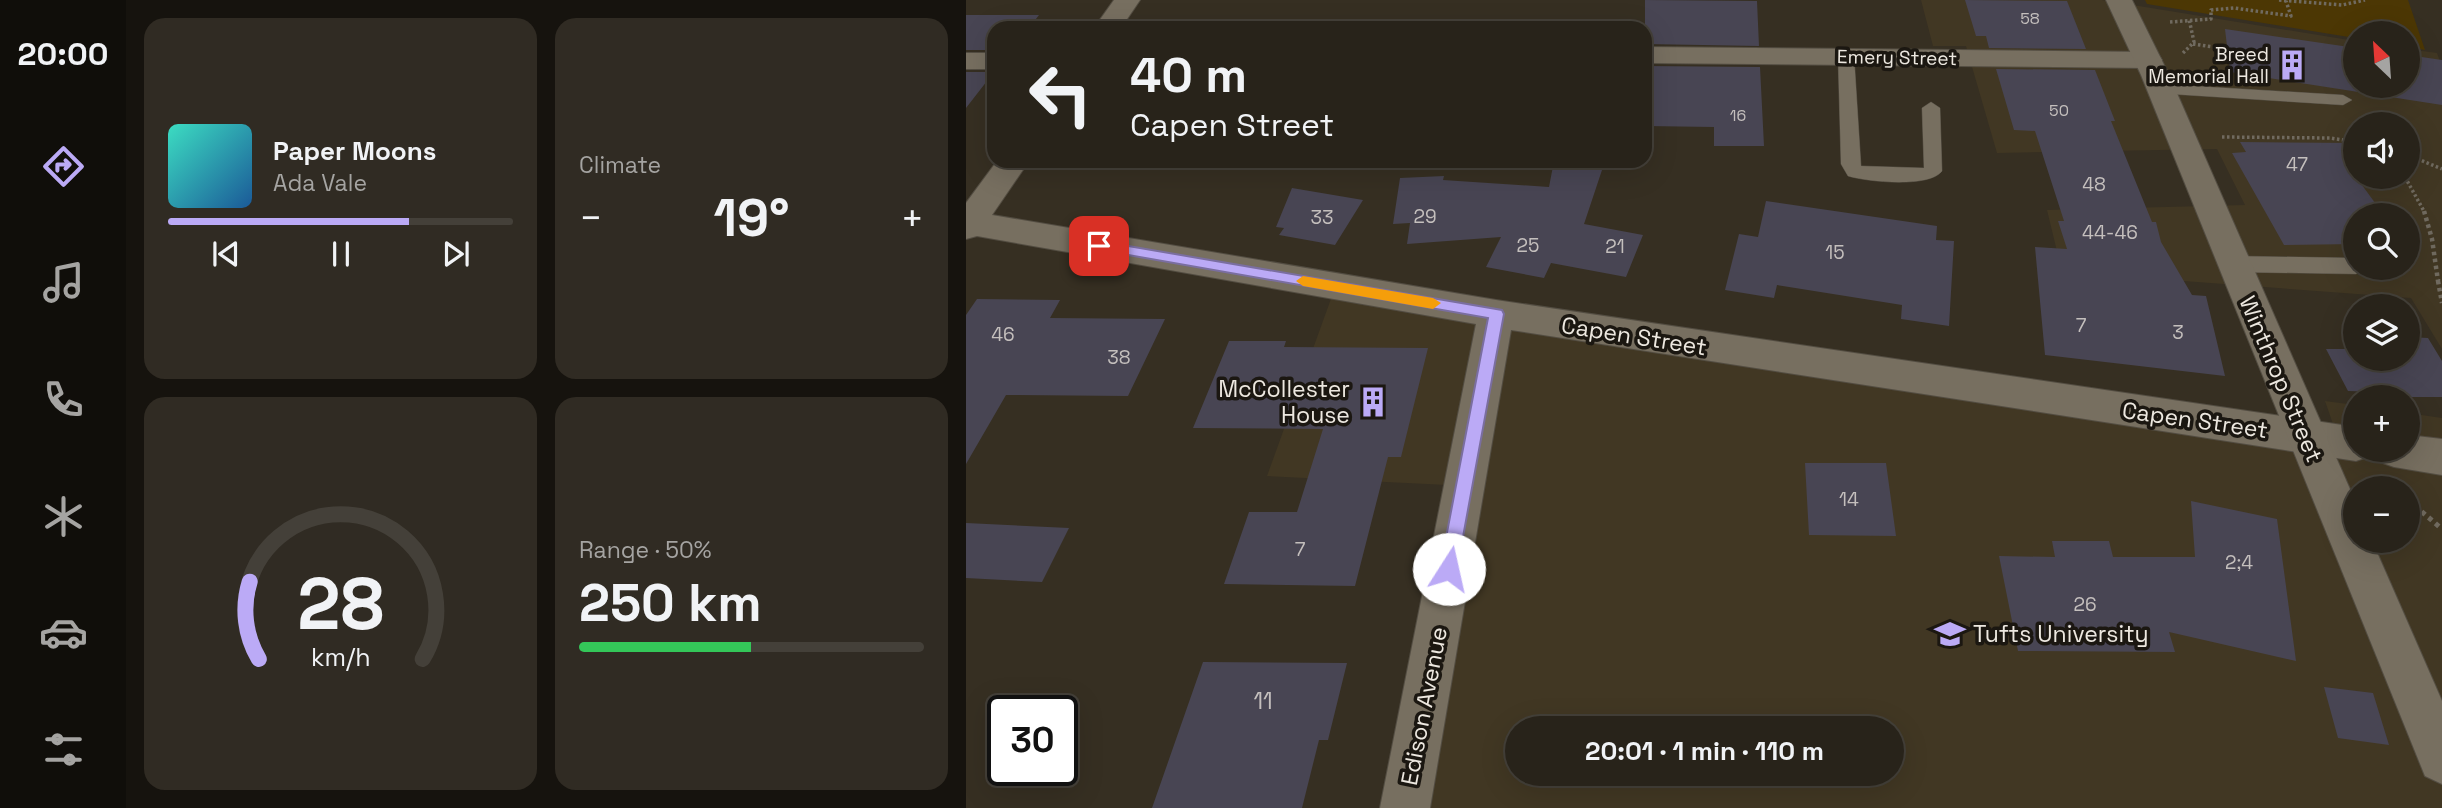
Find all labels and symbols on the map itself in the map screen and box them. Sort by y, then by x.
house number: 58 [2020,8,2040,29]
north arrow [2343,21,2420,98]
place label: Breed Memorial Hall [2148,42,2269,89]
street label: Emery Street [1837,44,1957,71]
building icon: Breed Memorial Hall [2275,48,2309,82]
house number: 50 [2049,100,2069,121]
house number: 16 [1730,105,1746,126]
house number: 47 [2286,152,2308,177]
house number: 48 [2082,172,2106,197]
house number: 29 [1413,204,1437,229]
house number: 33 [1311,205,1333,230]
pin [1069,216,1129,276]
house number: 44-46 [2082,220,2138,245]
house number: 25 [1517,233,1539,258]
house number: 21 [1605,234,1625,259]
house number: 15 [1825,240,1845,265]
street label: Winthrop Street [2232,291,2330,467]
street label: Capen Street [1559,310,1709,362]
house number: 7 [2076,313,2087,338]
house number: 3 [2172,320,2184,345]
house number: 46 [991,322,1015,347]
house number: 38 [1107,345,1131,370]
place label: McCollester House [1218,374,1350,430]
building icon: McCollester House [1356,385,1390,419]
street label: Capen Street [2120,395,2270,445]
house number: 14 [1839,487,1859,512]
position arrow [1412,532,1486,606]
house number: 7 [1295,537,1306,562]
house number: 2;4 [2225,550,2253,575]
house number: 26 [2073,592,2097,617]
school or university icon: Tufts University [1933,617,1967,651]
place label: Tufts University [1973,619,2149,649]
street label: Edison Avenue [1394,624,1454,788]
house number: 11 [1253,686,1273,716]
speed limit sign: 30 [987,695,1078,786]

